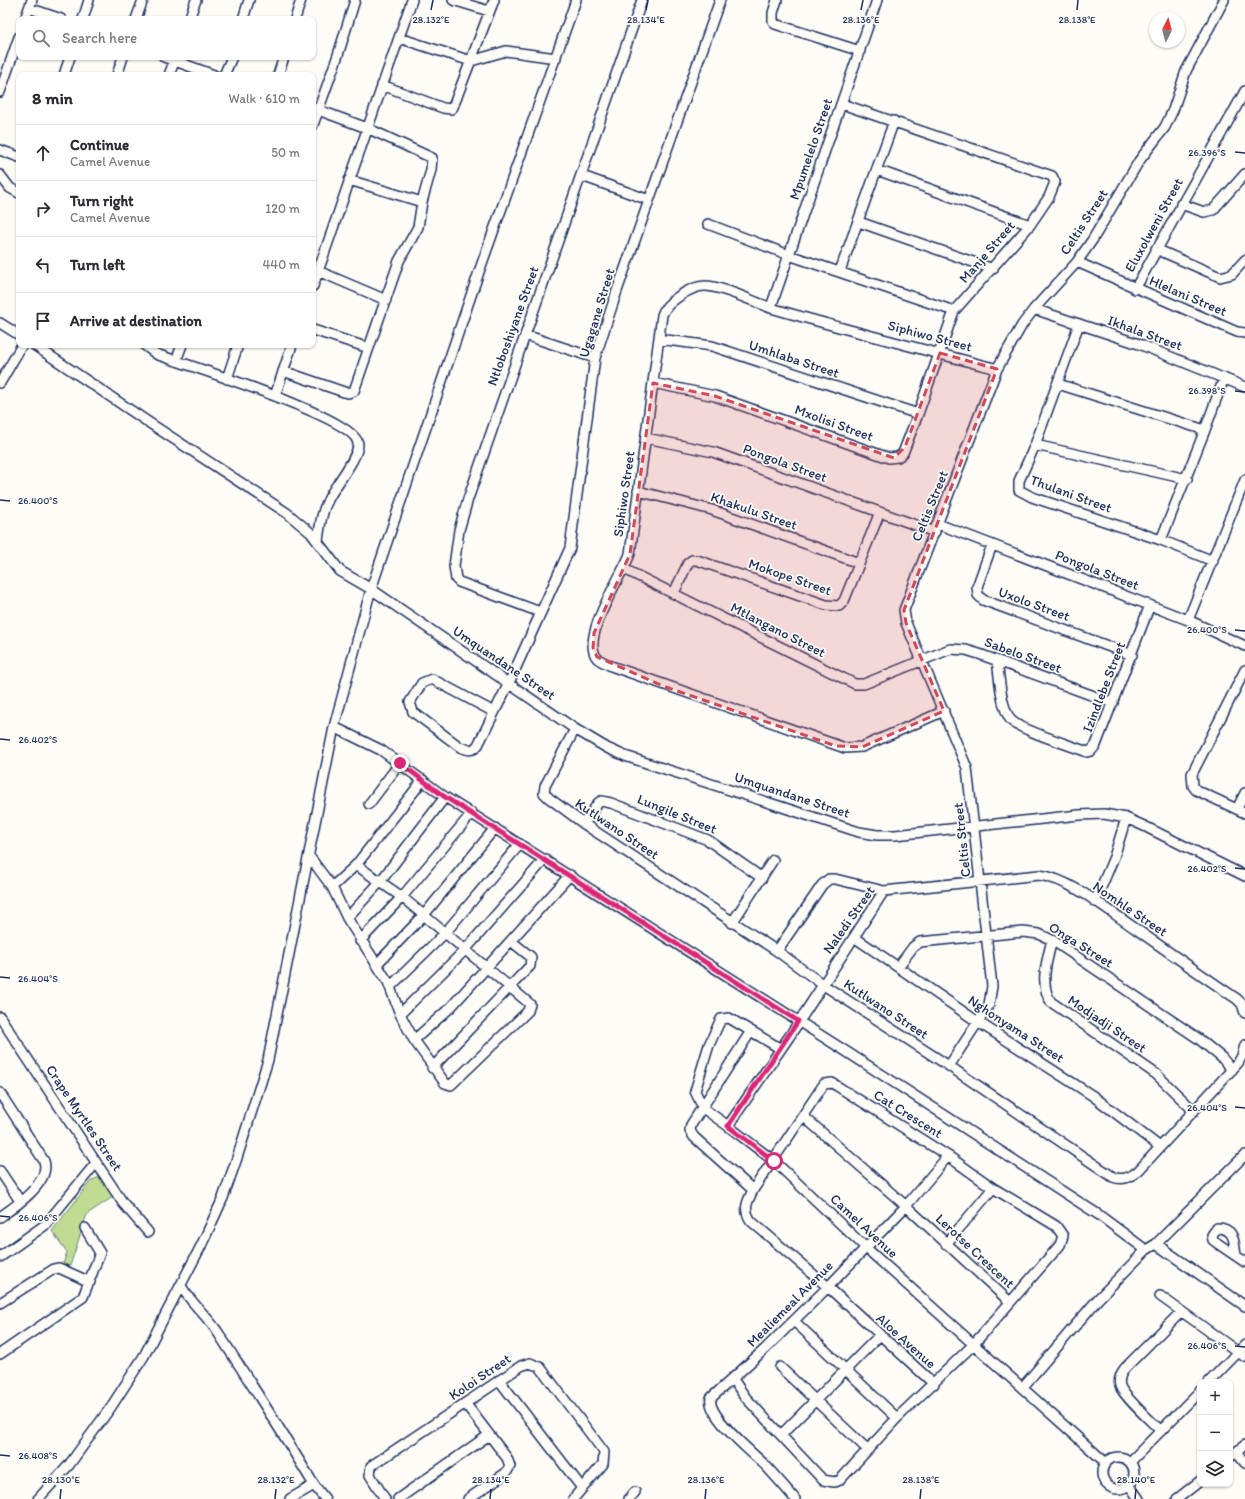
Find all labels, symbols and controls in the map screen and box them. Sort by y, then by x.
north arrow [1149,12,1185,48]
text: 28.132°E [412,13,450,26]
text: 28.134°E [627,13,665,26]
text: 28.136°E [842,13,880,26]
text: 28.138°E [1058,13,1096,26]
search box [16,16,316,60]
icon: search [30,27,52,49]
text: Search here [62,29,137,47]
text: 8 min [32,88,73,108]
text: Walk · 610 m [229,91,300,106]
street label: Mpumelelo Street [786,96,836,202]
text: Continue [70,136,129,154]
icon: ahead [32,142,54,164]
text: 50 m [271,145,300,160]
text: 26.396°S [1188,146,1226,159]
text: Camel Avenue [70,154,150,169]
street label: Eluxolweni Street [1121,175,1187,275]
street label: Celtis Street [1056,186,1112,258]
text: Turn right [70,192,134,210]
icon: right [32,198,54,220]
text: 120 m [265,201,300,216]
text: Camel Avenue [70,210,150,225]
street label: Manje Street [955,217,1019,287]
icon: left [32,254,54,276]
text: Turn left [70,256,125,274]
text: 440 m [263,257,300,272]
street label: Ntloboshiyane Street [483,264,543,388]
street label: Ugagane Street [575,266,619,360]
street label: Hlelani Street [1147,272,1229,320]
icon: arrive [32,310,54,332]
text: Arrive at destination [70,312,202,330]
street label: Ikhala Street [1105,312,1185,354]
street label: Siphiwo Street [886,317,974,355]
street label: Umhlaba Street [747,336,841,382]
text: 26.398°S [1188,384,1226,397]
street label: Mxolisi Street [792,401,876,445]
street label: Pongola Street [741,440,829,486]
street label: Siphiwo Street [610,450,638,538]
street label: Celtis Street [908,468,952,544]
street label: Thulani Street [1028,471,1114,517]
street label: Khakulu Street [708,488,800,534]
text: 26.400°S [18,494,58,507]
street label: Pongola Street [1053,546,1141,594]
street label: Mokope Street [746,555,834,599]
street label: Uxolo Street [996,583,1072,625]
street label: Mtlangano Street [728,599,828,661]
street label: Umquandane Street [449,622,559,704]
text: 26.400°S [1187,623,1227,636]
street label: Sabelo Street [982,633,1064,677]
street label: Izindlebe Street [1079,639,1129,735]
text: 26.402°S [18,733,58,746]
route end [391,754,409,772]
street label: Umquandane Street [732,768,852,822]
street label: Lungile Street [635,790,719,838]
street label: Kutlwano Street [572,795,662,863]
street label: Celtis Street [950,802,974,878]
text: 26.402°S [1187,862,1227,875]
street label: Nomhle Street [1089,878,1171,940]
street label: Naledi Street [819,883,879,957]
street label: Onga Street [1046,918,1116,972]
text: 26.404°S [18,972,58,985]
street label: Kutlwano Street [840,975,932,1043]
street label: Modjadji Street [1064,991,1150,1057]
street label: Nghonyama Street [965,992,1067,1066]
street label: Crape Myrtles Street [42,1062,126,1174]
street label: Cat Crescent [870,1086,946,1142]
text: 26.404°S [1187,1101,1227,1114]
route start [765,1152,783,1170]
street label: Camel Avenue [827,1190,902,1262]
street label: Lerotse Crescent [932,1210,1018,1292]
text: 26.406°S [18,1211,58,1224]
street label: Mealiemeal Avenue [743,1257,837,1351]
street label: Aloe Avenue [873,1310,940,1372]
text: 26.406°S [1187,1339,1227,1352]
street label: Koloi Street [446,1350,514,1404]
map controls [1197,1379,1233,1487]
button: + [1197,1379,1233,1415]
button: − [1197,1415,1233,1451]
text: 26.408°S [18,1449,58,1462]
button: layers [1197,1451,1233,1487]
text: 28.130°E [42,1473,80,1486]
text: 28.132°E [257,1473,295,1486]
text: 28.134°E [472,1473,510,1486]
text: 28.136°E [687,1473,725,1486]
text: 28.138°E [902,1473,940,1486]
text: 28.140°E [1117,1473,1156,1486]

